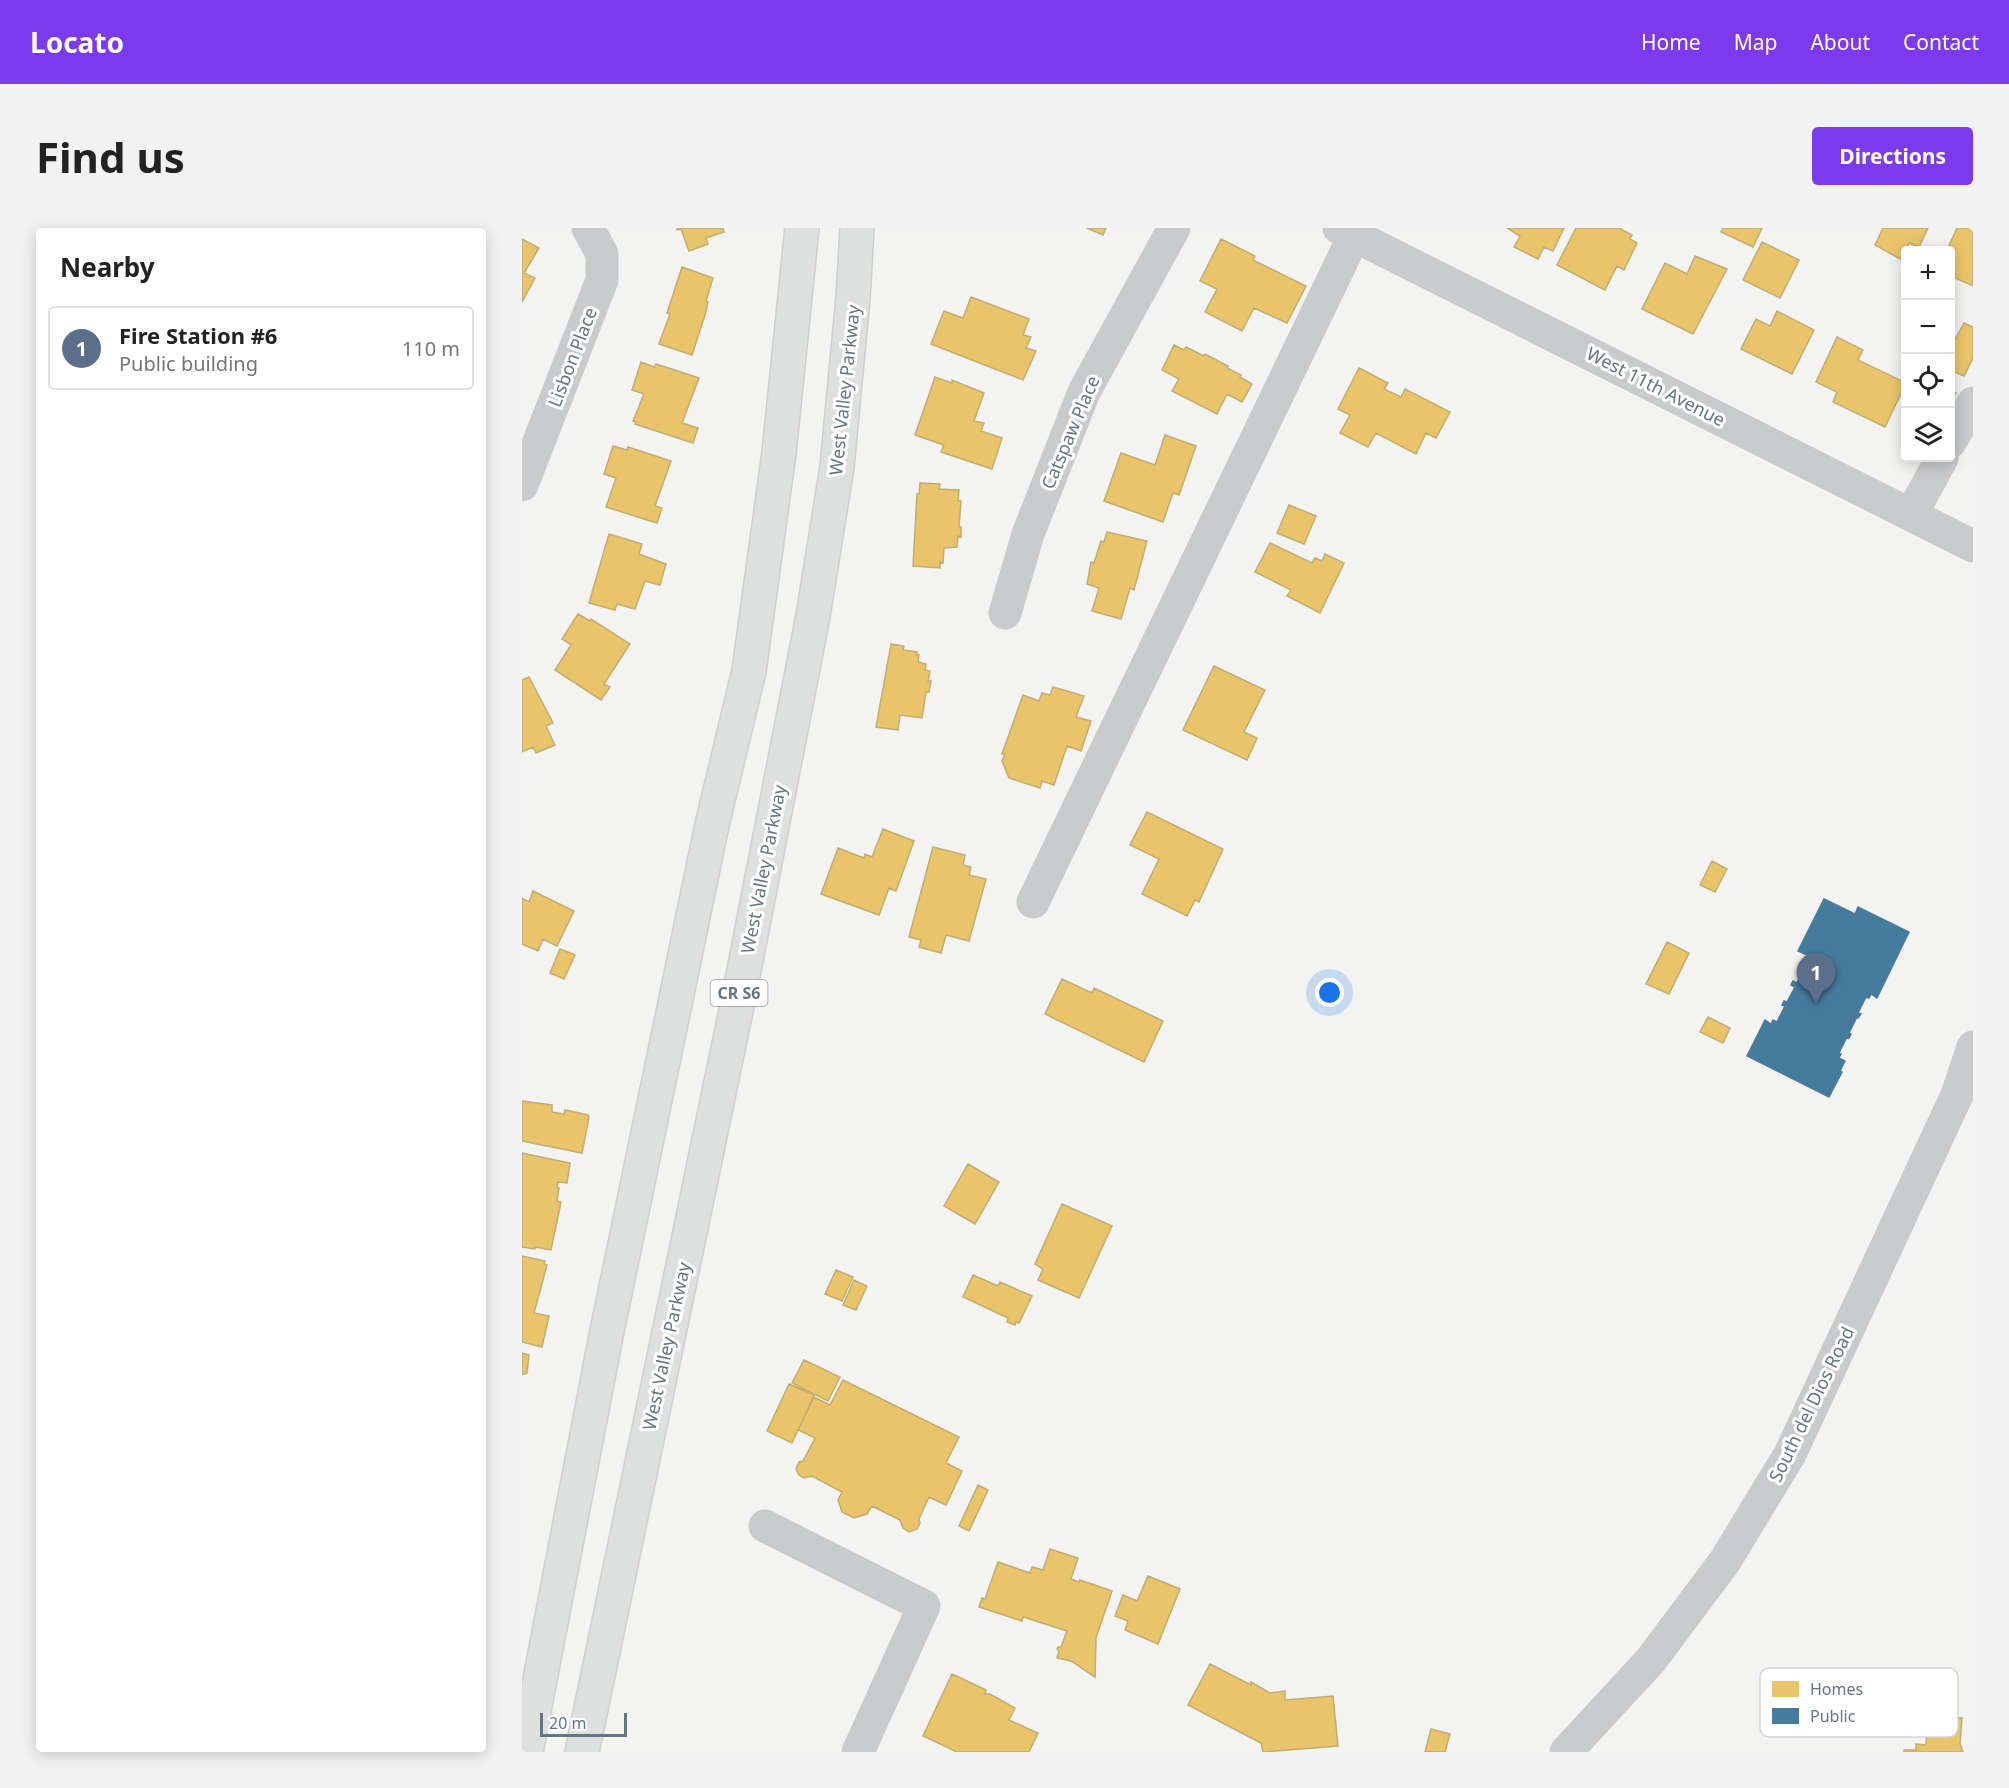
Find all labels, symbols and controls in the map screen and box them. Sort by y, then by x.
text: Locato [30,23,124,61]
text: Home [1641,28,1701,56]
text: Map [1734,28,1777,56]
text: About [1810,28,1870,56]
text: Contact [1903,28,1979,56]
button: Directions [1812,127,1973,185]
text: Find us [36,128,185,185]
map controls [1901,246,1955,462]
button: + [1901,246,1955,300]
text: Nearby [60,249,155,285]
button: − [1901,300,1955,354]
street label: West Valley Parkway [823,303,865,476]
street label: Lisbon Place [542,304,602,410]
text: Fire Station #6 [119,320,277,350]
text: 1 [76,335,87,362]
text: 110 m [402,335,460,362]
street label: West 11th Avenue [1583,341,1729,431]
text: Public building [119,350,258,377]
button: locate [1901,354,1955,408]
street label: Catspaw Place [1035,372,1105,492]
button: layers [1901,408,1955,462]
street label: West Valley Parkway [735,782,791,955]
pin: 1 [1796,954,1836,1003]
your location [1315,978,1344,1007]
road number: CR S6 [710,980,768,1006]
street label: West Valley Parkway [636,1259,696,1432]
street label: South del Dios Road [1763,1322,1859,1486]
legend [1760,1668,1958,1737]
text: Homes [1810,1678,1863,1700]
text: Public [1810,1705,1856,1727]
scale bar [540,1710,627,1738]
text: 20 m [549,1712,586,1734]

